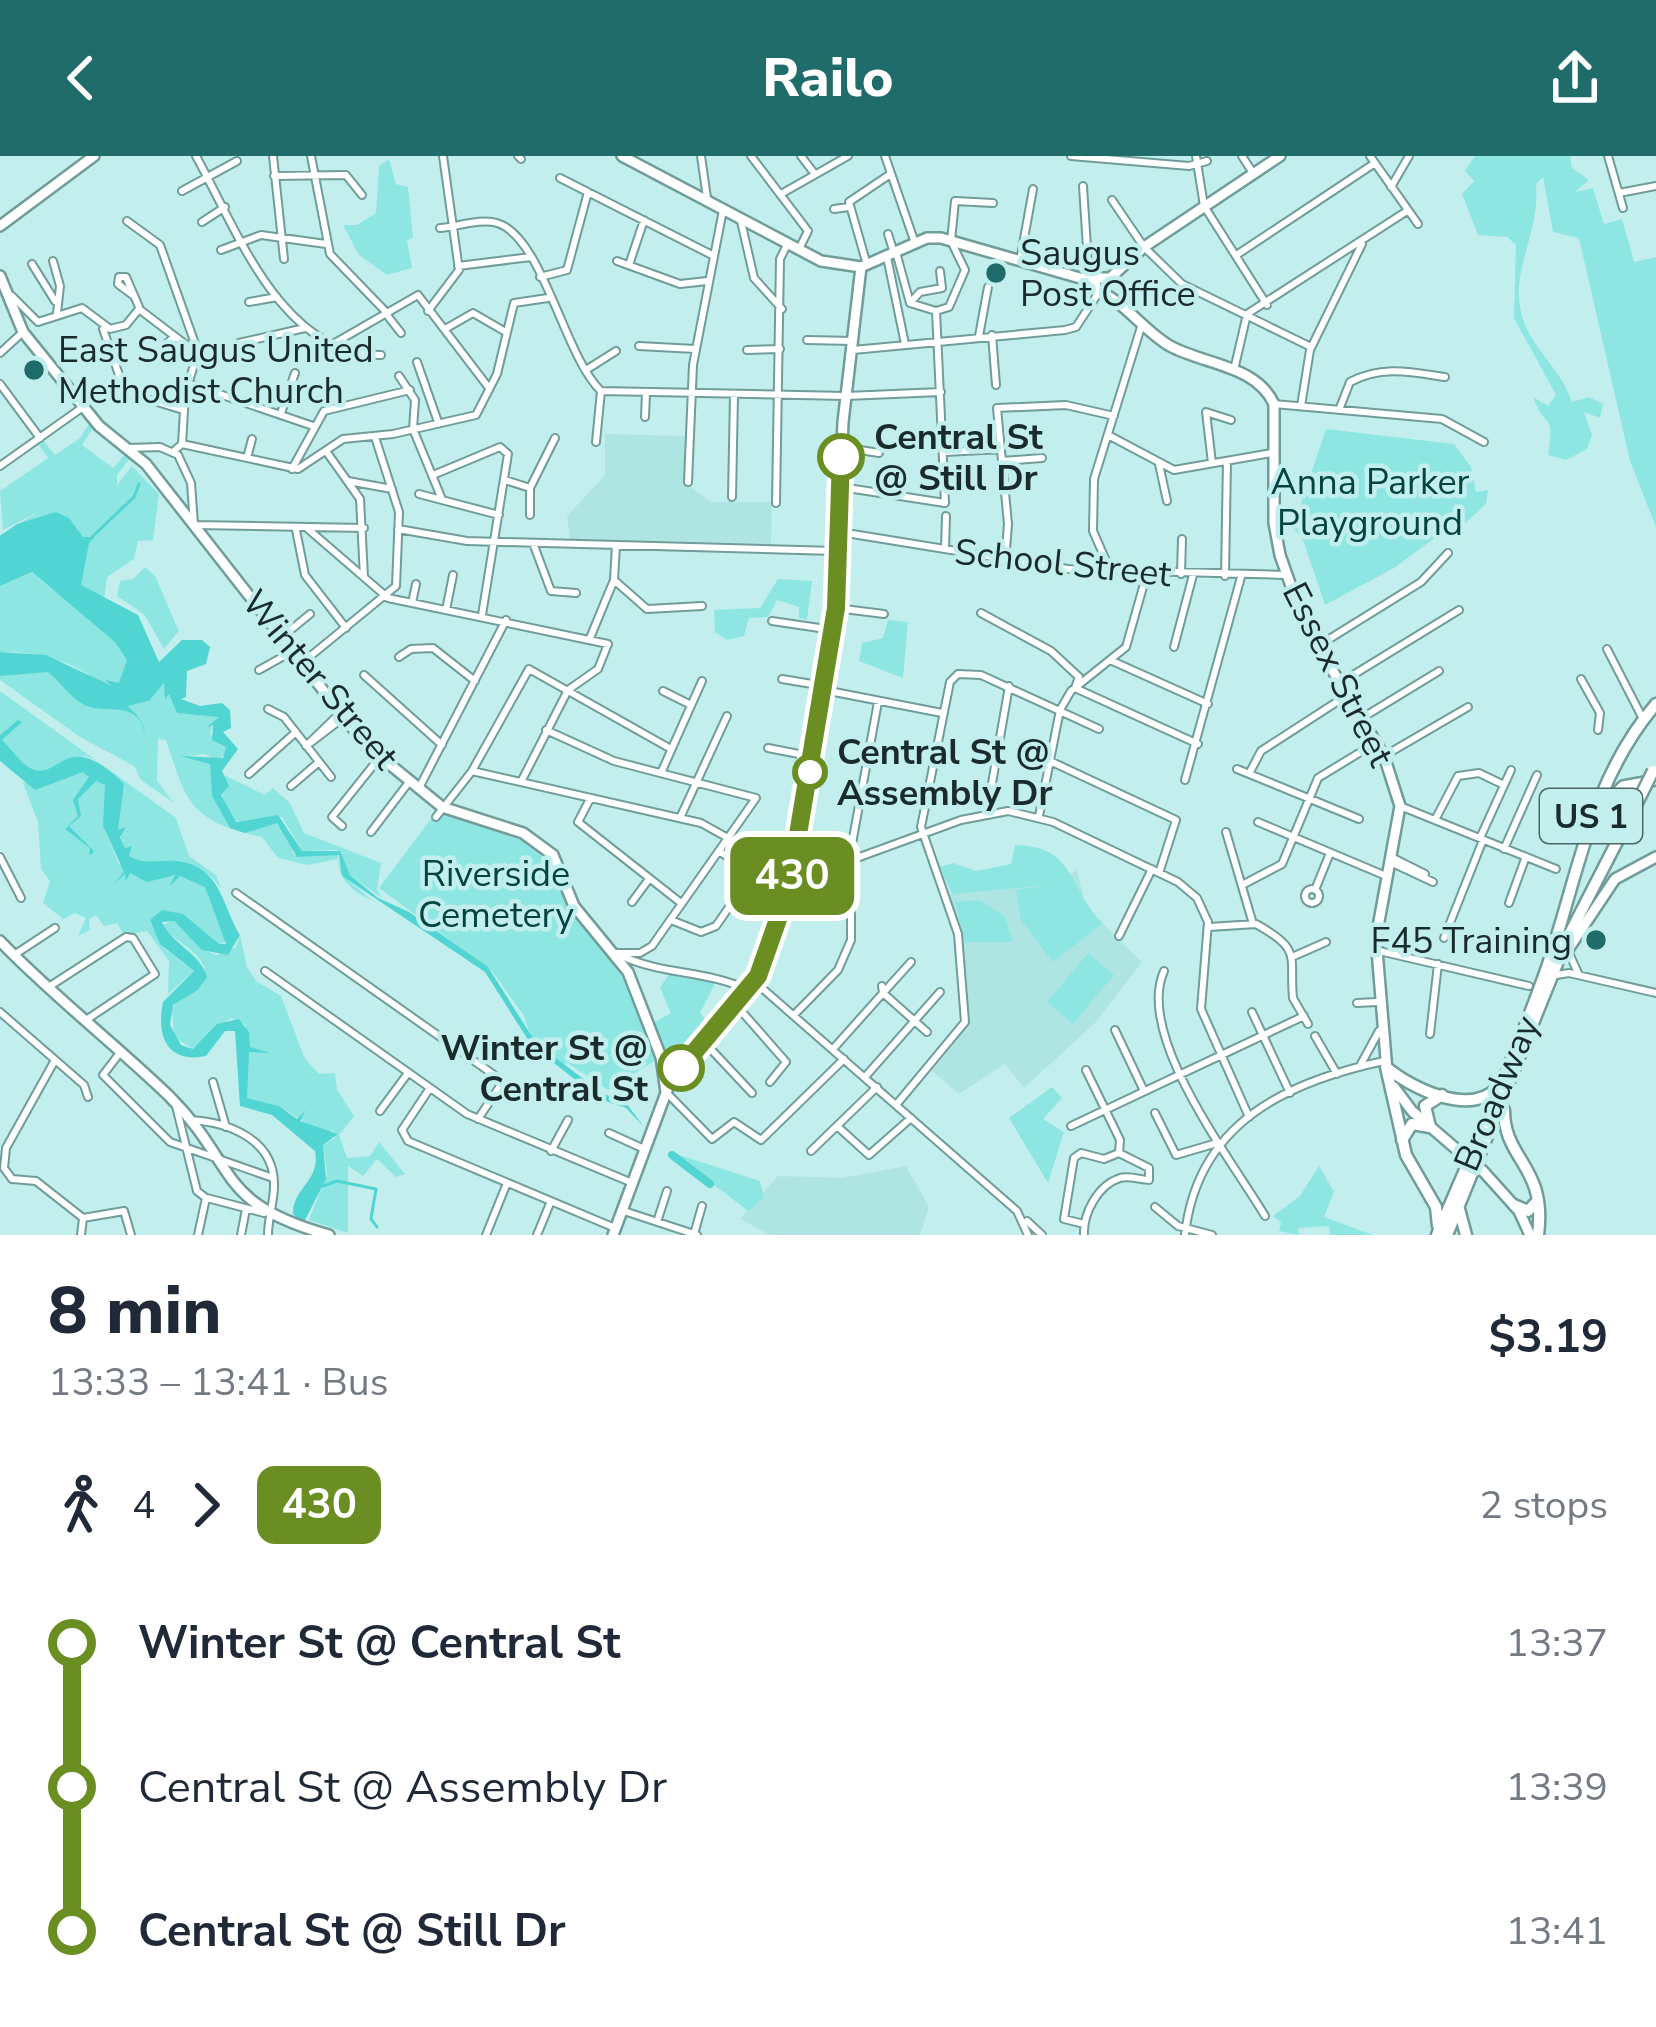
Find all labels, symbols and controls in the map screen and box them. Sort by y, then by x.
text: Railo [762,41,894,115]
icon: back [48,45,114,111]
icon: share [1542,45,1608,111]
place label: Saugus Post Office [1020,229,1196,319]
marker: Saugus Post Office [983,260,1009,286]
place label: East Saugus United Methodist Church [58,326,374,416]
marker: East Saugus United Methodist Church [21,357,47,383]
place label: Central St @ Still Dr [874,413,1043,503]
marker: Central St @ Still Dr [819,435,863,479]
park label: Anna Parker Playground [1271,458,1470,548]
street label: School Street [952,528,1174,599]
street label: Essex Street [1270,574,1405,776]
street label: Winter Street [230,580,410,780]
place label: Central St @ Assembly Dr [837,728,1053,818]
marker: Central St @ Assembly Dr [794,756,826,788]
road number: US 1 [1540,789,1642,843]
line badge: 430 [723,837,861,915]
text: 430 [754,847,830,904]
park label: Riverside Cemetery [418,850,575,940]
place label: F45 Training [1370,917,1572,966]
marker: F45 Training [1583,927,1609,953]
street label: Broadway [1443,1008,1552,1179]
place label: Winter St @ Central St [440,1024,648,1114]
marker: Winter St @ Central St [659,1046,703,1090]
text: 8 min [48,1266,222,1356]
text: $3.19 [1489,1307,1608,1368]
text: 13:33 – 13:41 · Bus [48,1356,388,1409]
icon: walk [48,1472,114,1538]
icon: forward [173,1472,239,1538]
text: 430 [281,1476,357,1533]
text: 4 [132,1479,155,1532]
text: 2 stops [1479,1479,1608,1532]
text: Winter St @ Central St [138,1613,621,1674]
text: 13:37 [1506,1617,1608,1670]
text: Central St @ Assembly Dr [138,1757,667,1818]
text: 13:39 [1506,1761,1608,1814]
text: Central St @ Still Dr [138,1901,566,1962]
text: 13:41 [1506,1905,1608,1958]

